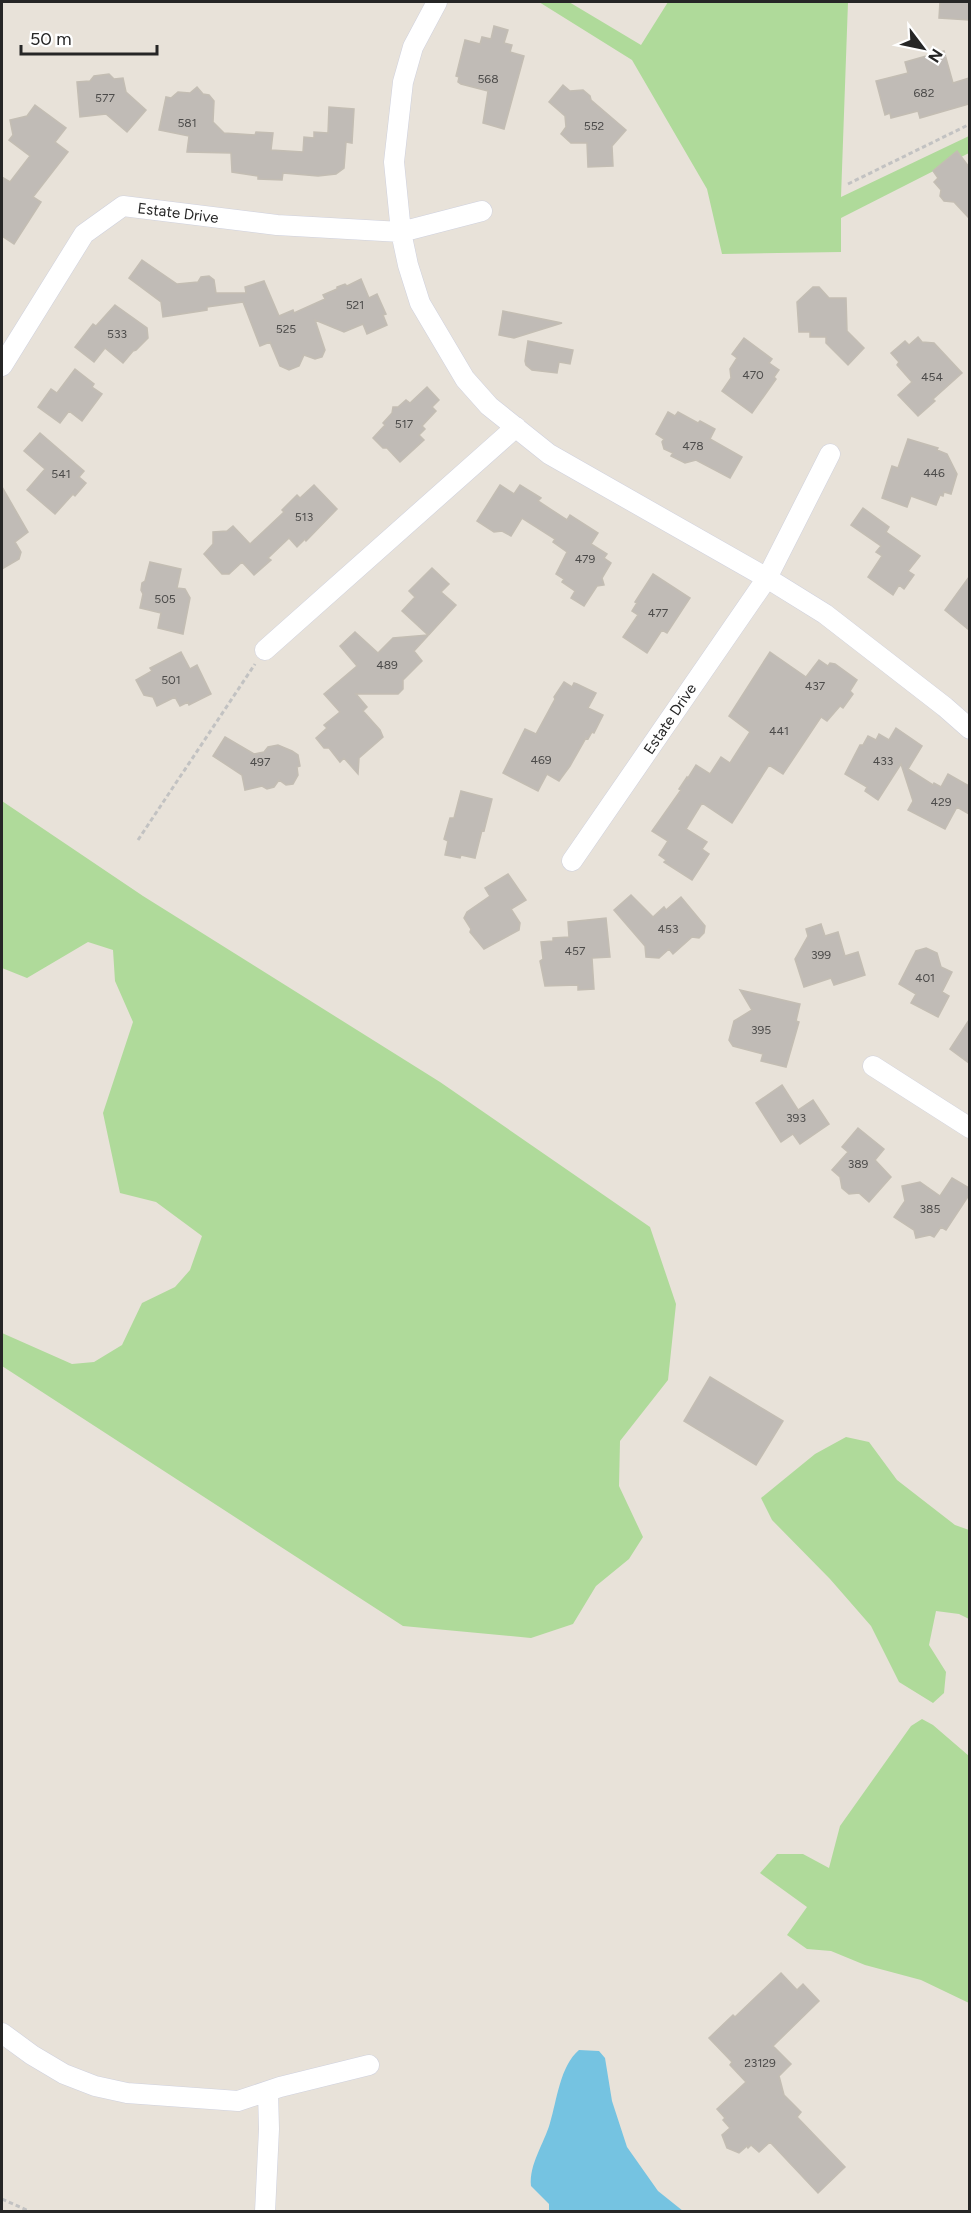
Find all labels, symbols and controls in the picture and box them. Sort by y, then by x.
scale bar [21,18,158,56]
north arrow [893,18,953,78]
text: 50 m [30,28,72,50]
text: N [924,45,947,66]
house number: 568 [477,72,499,86]
house number: 682 [914,86,934,100]
house number: 577 [95,91,115,105]
house number: 581 [177,116,197,130]
house number: 552 [584,119,604,133]
street label: Estate Drive [137,199,219,227]
house number: 521 [346,298,364,312]
house number: 525 [276,322,296,336]
house number: 533 [107,327,127,341]
house number: 470 [742,368,764,382]
house number: 454 [921,370,943,384]
house number: 517 [395,417,414,431]
house number: 478 [682,439,704,453]
house number: 446 [923,466,945,480]
house number: 541 [51,467,71,481]
house number: 513 [295,510,313,524]
house number: 479 [575,552,596,566]
house number: 505 [154,592,176,606]
house number: 477 [648,606,669,620]
house number: 489 [376,658,398,672]
house number: 501 [161,673,181,687]
house number: 437 [805,679,826,693]
street label: Estate Drive [640,680,700,758]
house number: 441 [769,724,789,738]
house number: 469 [530,753,552,767]
house number: 433 [873,754,893,768]
house number: 497 [250,755,271,769]
house number: 429 [931,795,952,809]
house number: 453 [658,922,678,936]
house number: 457 [565,944,586,958]
house number: 399 [811,948,831,962]
house number: 401 [915,971,935,985]
house number: 395 [751,1023,771,1037]
house number: 393 [786,1111,806,1125]
house number: 389 [848,1157,869,1171]
house number: 385 [920,1202,940,1216]
house number: 23129 [744,2056,776,2070]

